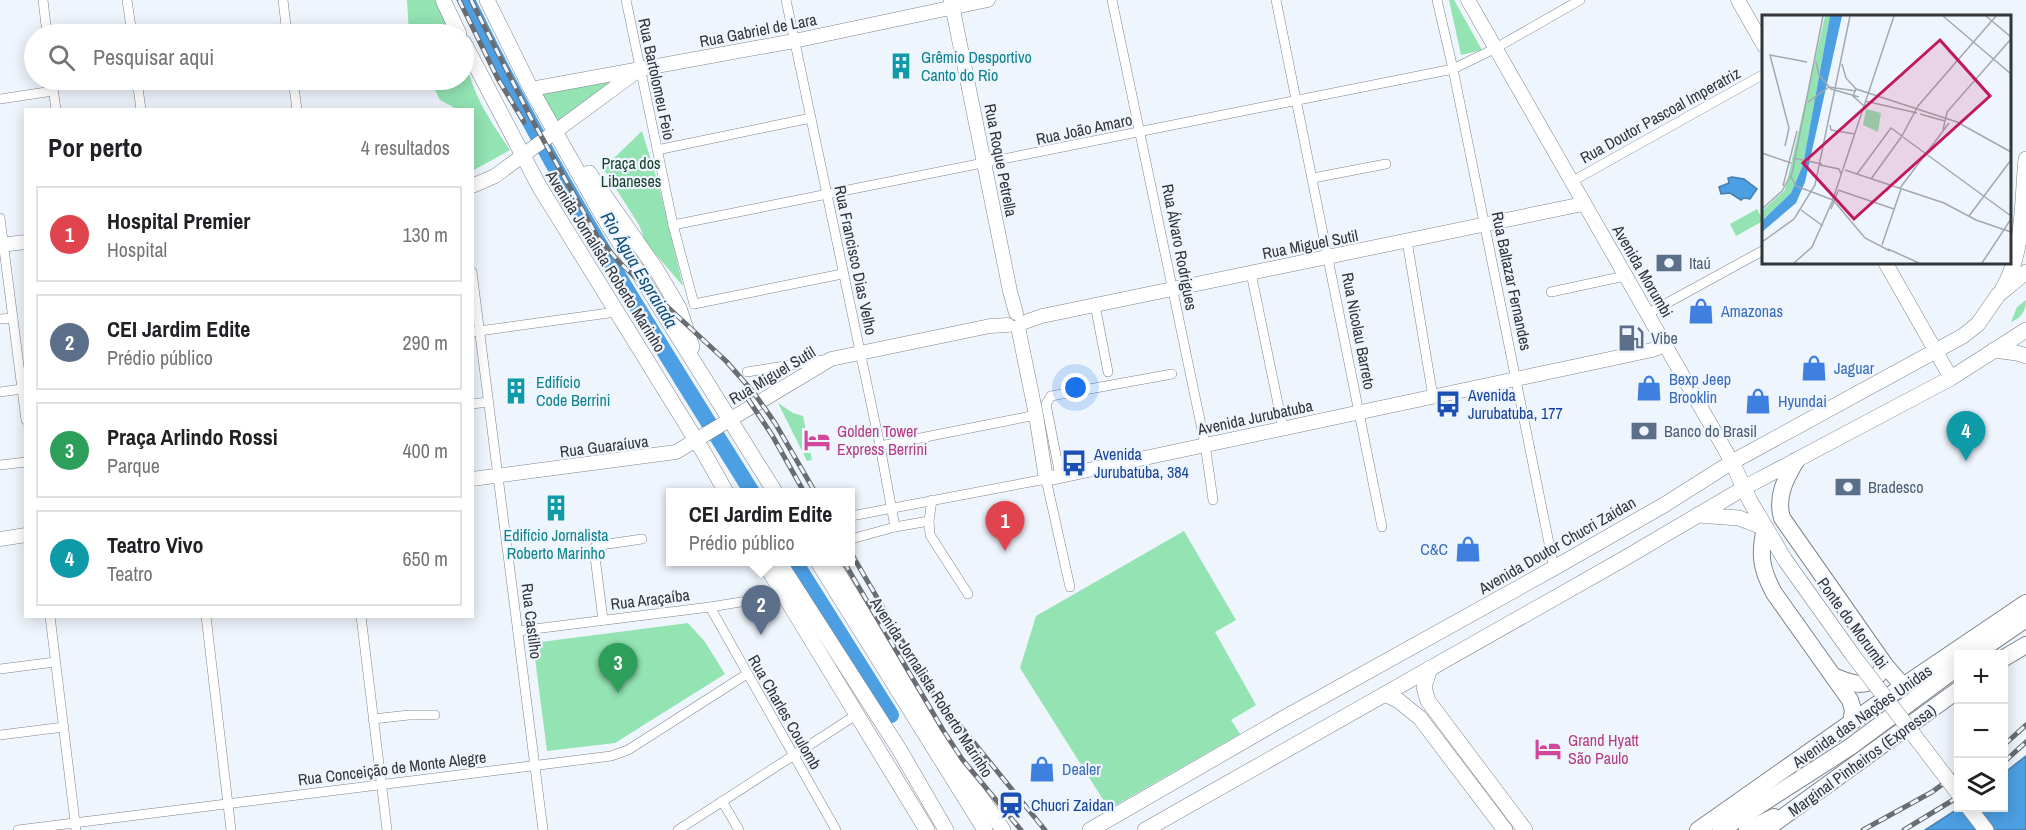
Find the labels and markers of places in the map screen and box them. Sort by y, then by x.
place label: Grêmio Desportivo Canto do Rio [921,46,1032,86]
building icon: Grêmio Desportivo Canto do Rio [886,51,916,81]
bank icon: Itaú [1654,248,1684,278]
place label: Itaú [1689,252,1711,274]
shop icon: Amazonas [1686,296,1716,326]
place label: Amazonas [1720,300,1783,322]
fuel station icon: Vibe [1616,323,1646,353]
place label: Vibe [1651,327,1678,349]
shop icon: Jaguar [1799,353,1829,383]
place label: Jaguar [1834,357,1875,379]
place label: Bexp Jeep Brooklin [1669,368,1731,408]
place label: Edifício Code Berrini [536,371,610,411]
shop icon: Bexp Jeep Brooklin [1634,373,1664,403]
building icon: Edifício Code Berrini [501,376,531,406]
place label: Avenida Jurubatuba, 177 [1467,384,1563,424]
shop icon: Hyundai [1743,386,1773,416]
bus stop icon: Avenida Jurubatuba, 177 [1433,389,1463,419]
place label: Hyundai [1778,390,1827,412]
pin: 4 [1946,412,1986,461]
bank icon: Banco do Brasil [1629,416,1659,446]
place label: Golden Tower Express Berrini [837,420,927,460]
place label: Banco do Brasil [1664,420,1757,442]
hotel icon: Golden Tower Express Berrini [802,425,832,455]
place label: Avenida Jurubatuba, 384 [1093,443,1189,483]
bus stop icon: Avenida Jurubatuba, 384 [1059,448,1089,478]
bank icon: Bradesco [1833,472,1863,502]
place label: Bradesco [1868,476,1923,498]
building icon: Edifício Jornalista Roberto Marinho [541,493,571,523]
pin: 1 [986,502,1024,551]
place label: Edifício Jornalista Roberto Marinho [503,524,609,564]
shop icon: C&C [1453,534,1483,564]
place label: C&C [1420,538,1448,560]
pin: 2 [742,586,780,635]
pin: 3 [598,644,638,693]
place label: Grand Hyatt São Paulo [1568,729,1639,769]
hotel icon: Grand Hyatt São Paulo [1533,734,1563,764]
shop icon: Dealer [1027,754,1057,784]
place label: Dealer [1062,758,1101,780]
station icon: Chucri Zaidan [996,790,1026,820]
place label: Chucri Zaidan [1031,794,1114,816]

